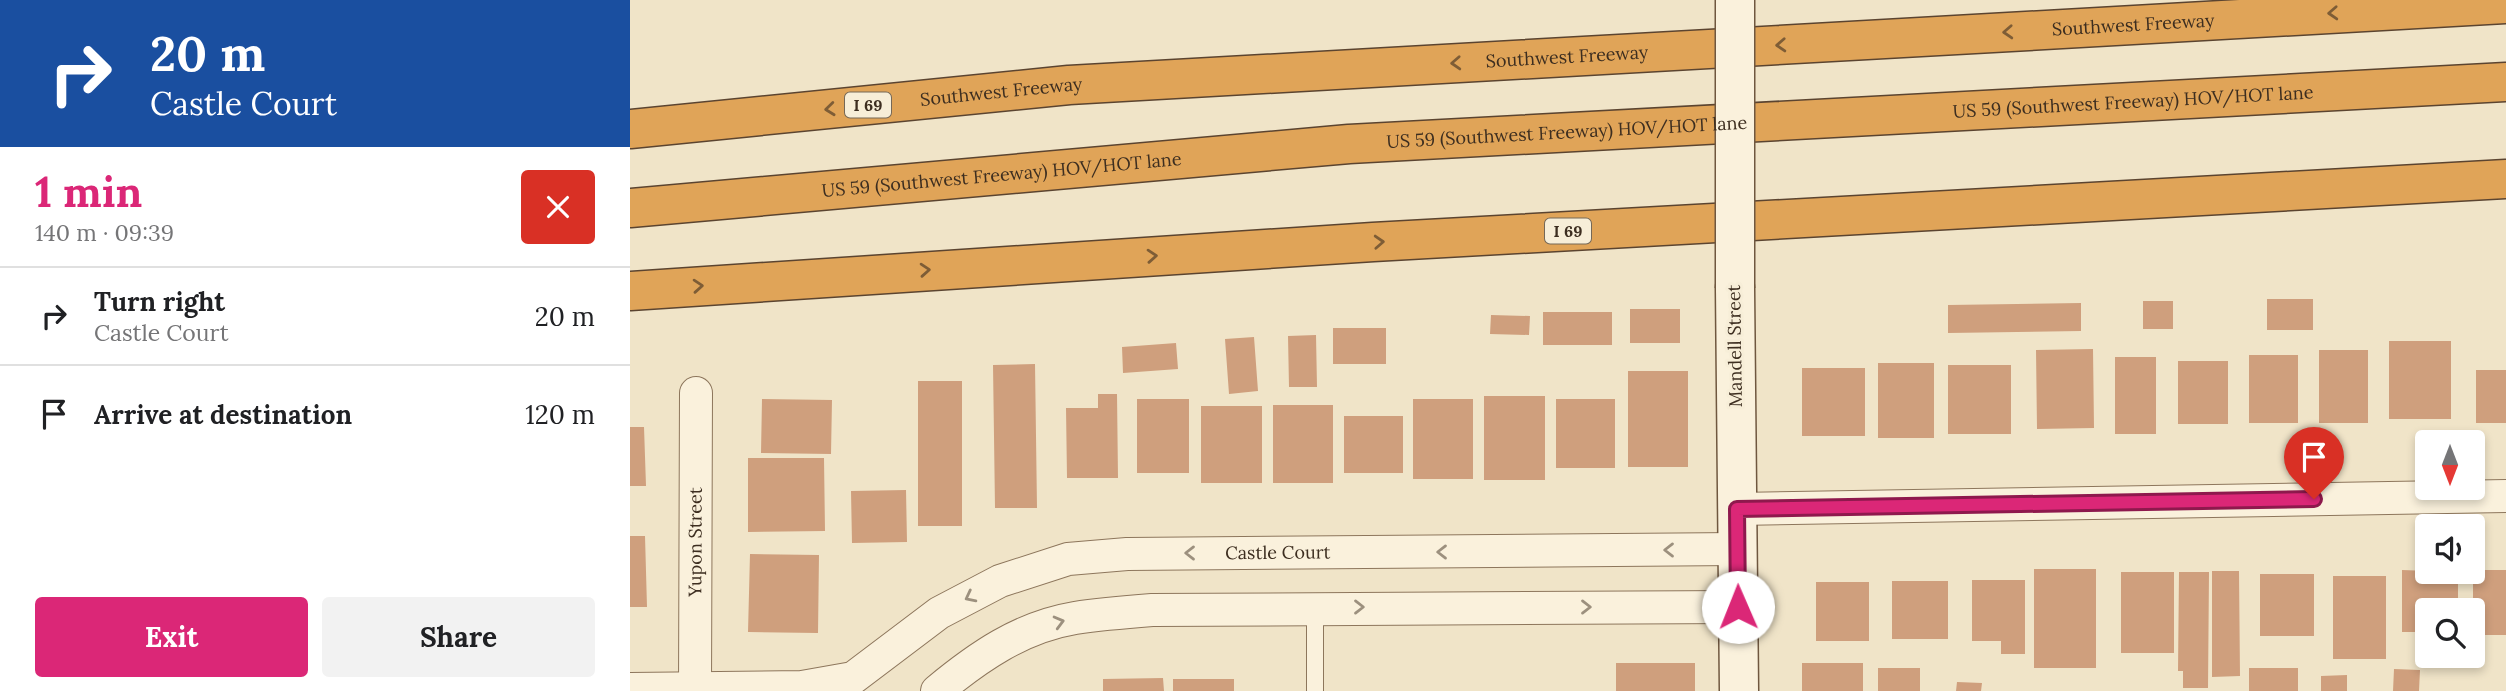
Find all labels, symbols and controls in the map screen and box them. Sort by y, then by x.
one-way arrow [2327,6,2338,21]
street label: Southwest Freeway [2051,8,2215,41]
text: 20 m [150,22,265,84]
one-way arrow [2002,24,2013,39]
icon: right [35,28,126,119]
one-way arrow [1775,37,1786,52]
street label: Southwest Freeway [1485,40,1649,72]
one-way arrow [1450,55,1461,70]
street label: Southwest Freeway [919,72,1083,111]
street label: US 59 (Southwest Freeway) HOV/HOT lane [1952,80,2314,123]
text: Castle Court [150,83,337,124]
road number: I 69 [845,92,891,118]
one-way arrow [824,101,835,116]
street label: US 59 (Southwest Freeway) HOV/HOT lane [1386,111,1748,153]
street label: US 59 (Southwest Freeway) HOV/HOT lane [821,147,1183,202]
text: 1 min [35,165,142,219]
button: close [521,170,595,244]
text: 140 m · 09:39 [35,218,174,247]
road number: I 69 [1545,218,1591,244]
one-way arrow [1374,235,1385,250]
one-way arrow [1147,249,1158,264]
one-way arrow [920,263,931,278]
one-way arrow [693,279,704,294]
street label: Mandell Street [1722,284,1747,408]
text: Turn right [94,285,225,318]
icon: right [35,297,73,335]
text: 20 m [535,300,595,333]
text: Castle Court [94,318,229,347]
icon: arrive [35,395,73,433]
text: Arrive at destination [94,398,352,431]
text: 120 m [525,398,595,431]
pin [2284,427,2344,499]
north arrow [2415,430,2485,500]
map controls [2415,430,2485,668]
icon: arrive [2295,438,2333,476]
street label: Yupon Street [683,487,707,598]
button: sound [2415,514,2485,584]
street label: Castle Court [1225,540,1331,564]
one-way arrow [1663,542,1674,558]
one-way arrow [1436,544,1446,560]
one-way arrow [1184,545,1194,561]
position arrow [1701,570,1775,644]
one-way arrow [965,589,977,602]
button: Exit [35,597,308,677]
button: Share [322,597,595,677]
button: search [2415,598,2485,668]
one-way arrow [1354,599,1364,615]
one-way arrow [1581,599,1592,615]
one-way arrow [1052,616,1064,630]

